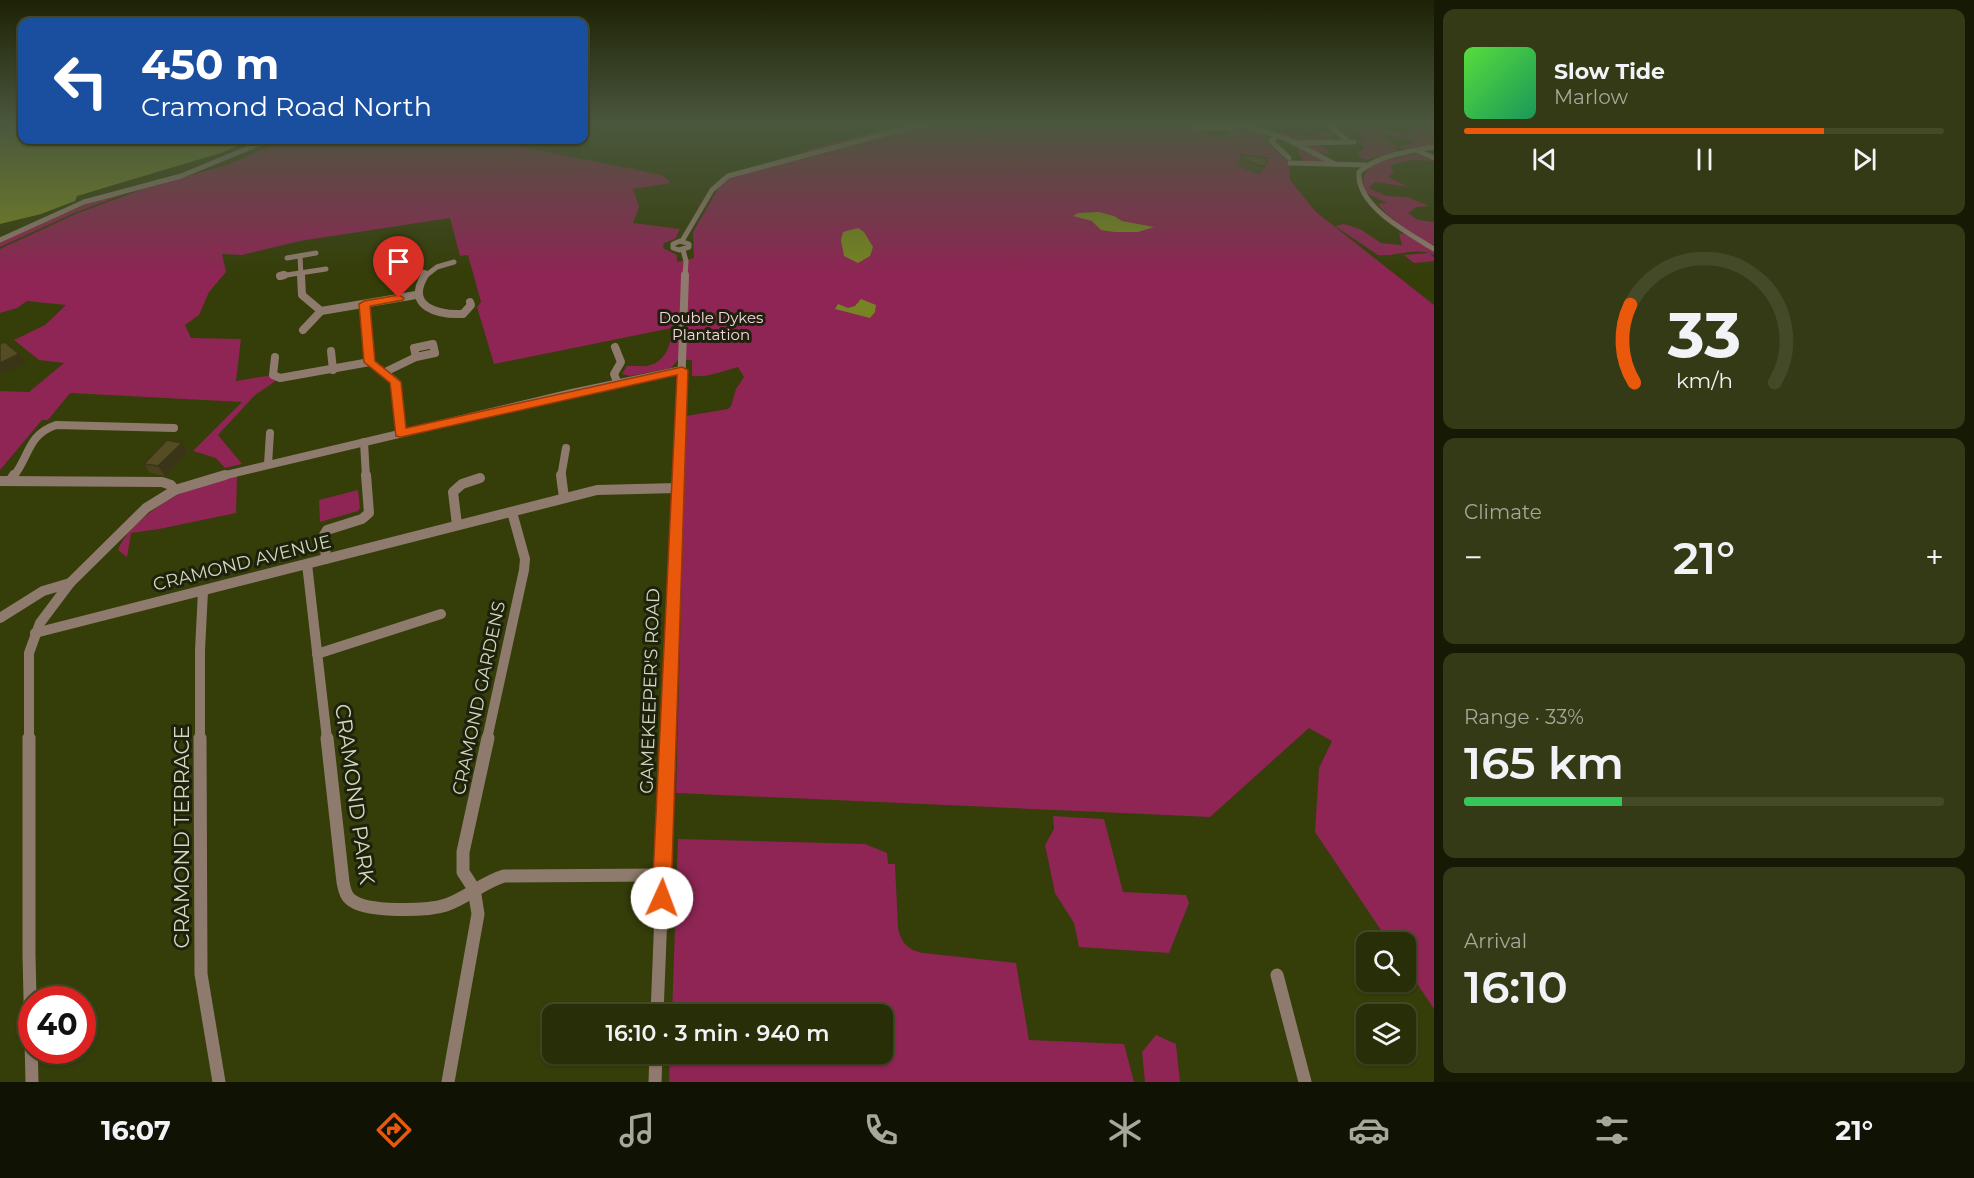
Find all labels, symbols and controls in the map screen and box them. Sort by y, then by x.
text: 450 m [141,38,279,90]
icon: left [42,42,120,120]
text: Slow Tide [1554,58,1665,85]
text: Marlow [1554,85,1628,109]
text: Cramond Road North [141,90,432,123]
icon: previous [1528,143,1561,176]
icon: pause [1688,143,1721,176]
icon: next [1848,143,1881,176]
pin [373,236,424,298]
icon: arrive [382,245,415,278]
text: 33 [1666,298,1741,374]
park label: Double Dykes Plantation [659,308,763,344]
text: km/h [1675,368,1733,394]
text: Climate [1464,500,1542,524]
street label: CRAMOND AVENUE [151,530,333,596]
text: 21° [1673,530,1735,585]
text: − [1464,537,1483,577]
text: + [1925,537,1944,577]
street label: GAMEKEEPER'S ROAD [635,588,665,794]
street label: CRAMOND GARDENS [448,599,510,797]
street label: CRAMOND PARK [330,702,380,886]
text: Range · 33% [1464,705,1584,729]
street label: CRAMOND TERRACE [169,726,194,948]
text: 165 km [1464,735,1624,790]
position arrow [630,866,694,930]
text: Arrival [1464,929,1527,953]
map controls [1356,932,1416,1064]
button: search [1356,932,1416,992]
text: 16:10 [1464,959,1568,1014]
speed limit sign: 40 [18,986,96,1064]
button: layers [1356,1004,1416,1064]
text: 16:10 · 3 min · 940 m [606,1020,829,1047]
icon: directions [373,1109,415,1151]
icon: music [616,1109,658,1151]
icon: phone [860,1109,902,1151]
icon: climate [1104,1109,1146,1151]
icon: car [1348,1109,1390,1151]
icon: filters [1591,1109,1633,1151]
text: 16:07 [101,1114,171,1147]
text: 21° [1835,1114,1873,1147]

